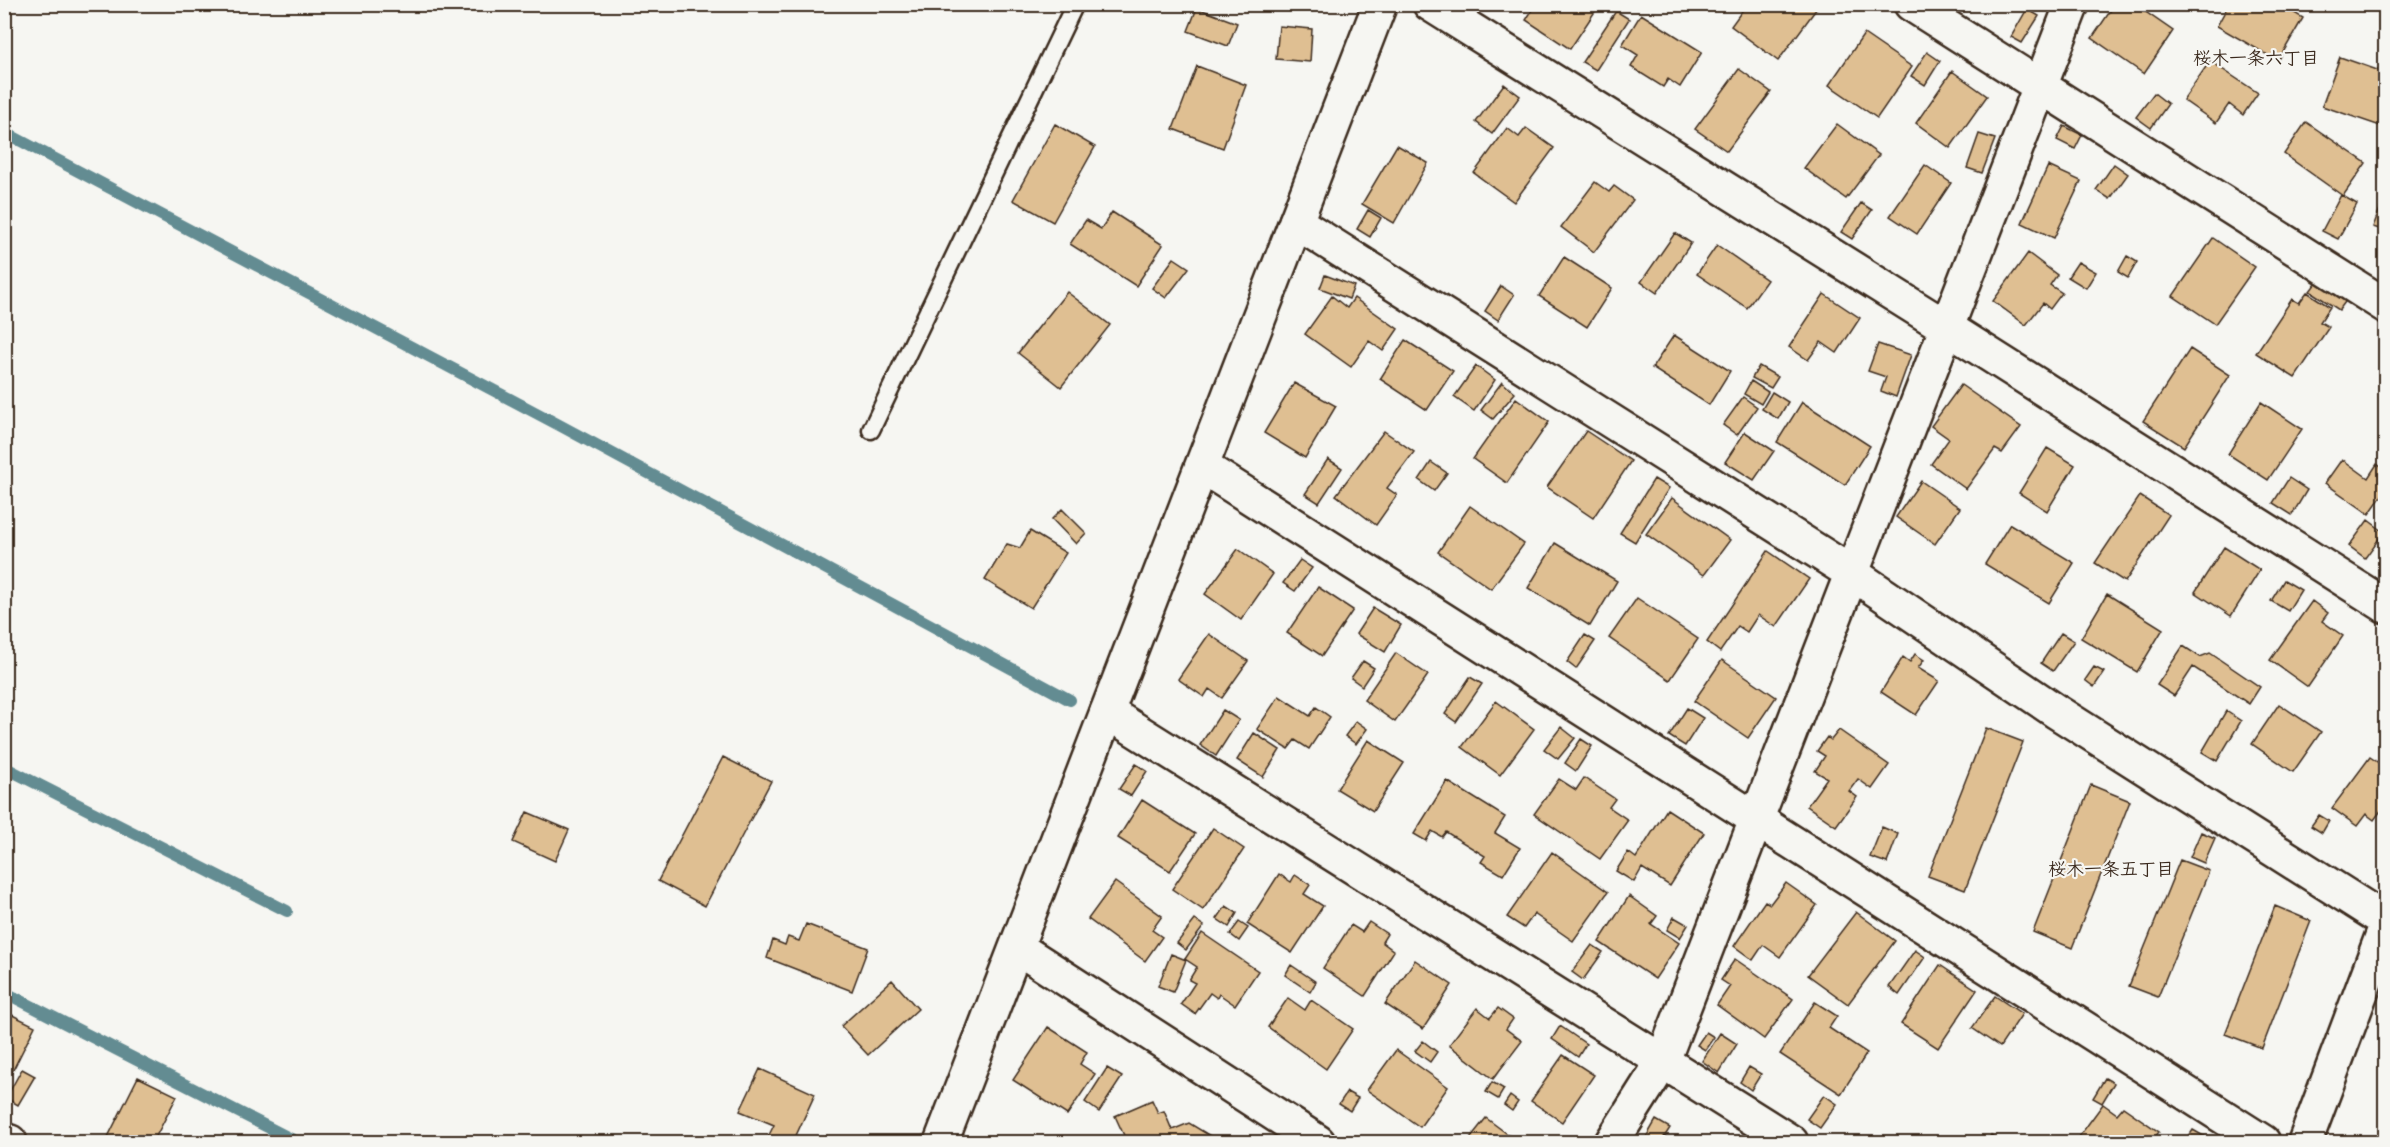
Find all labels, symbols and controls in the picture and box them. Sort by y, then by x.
district label: 桜木一条六丁目 [2193,47,2319,70]
district label: 桜木一条五丁目 [2048,858,2174,881]

